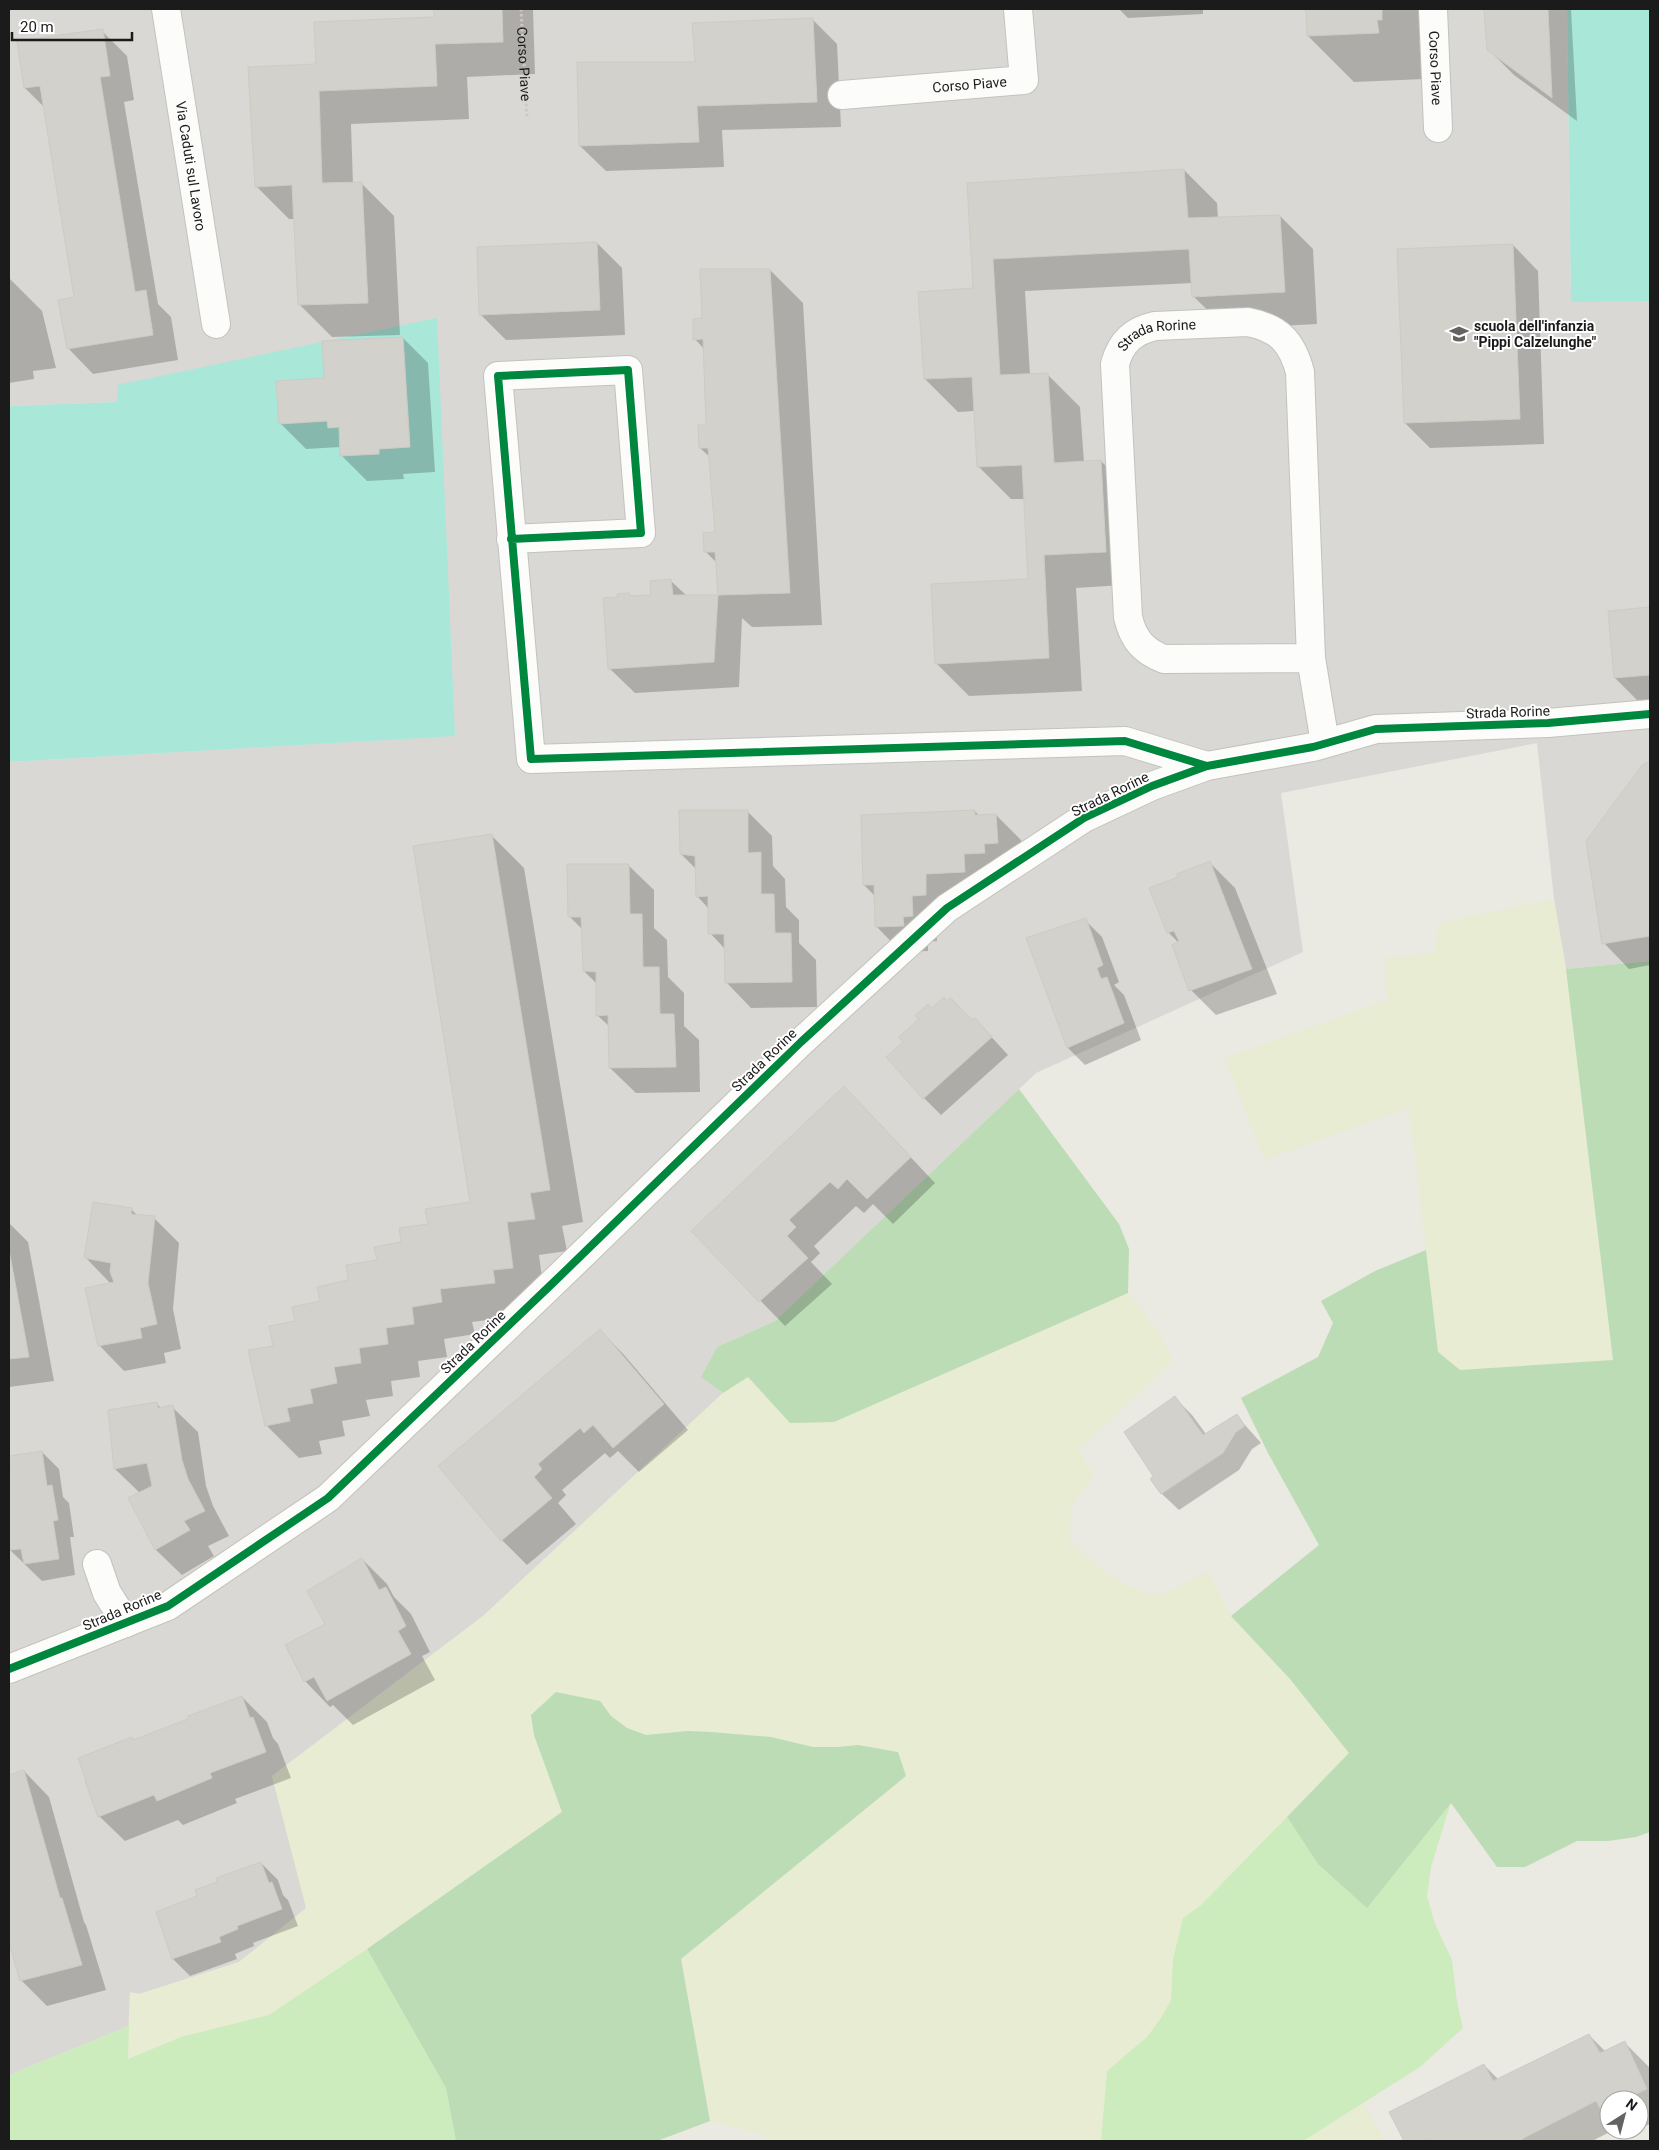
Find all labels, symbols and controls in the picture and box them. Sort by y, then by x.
scale bar [12,10,132,42]
text: 20 m [20,18,54,36]
street label: Corso Piave [514,26,534,102]
street label: Corso Piave [1426,30,1445,105]
street label: Corso Piave [932,73,1007,96]
street label: Via Caduti sul Lavoro [173,100,209,232]
street label: Strada Rorine [1114,316,1196,354]
place label: scuola dell'infanzia "Pippi Calzelunghe" [1474,318,1597,350]
school or university icon: scuola dell'infanzia "Pippi Calzelunghe" [1448,323,1470,345]
street label: Strada Rorine [1466,703,1550,721]
street label: Strada Rorine [1069,768,1151,820]
street label: Strada Rorine [728,1025,800,1095]
street label: Strada Rorine [437,1307,509,1377]
street label: Strada Rorine [80,1586,164,1634]
north arrow [1599,2090,1649,2140]
text: N [1623,2095,1640,2114]

